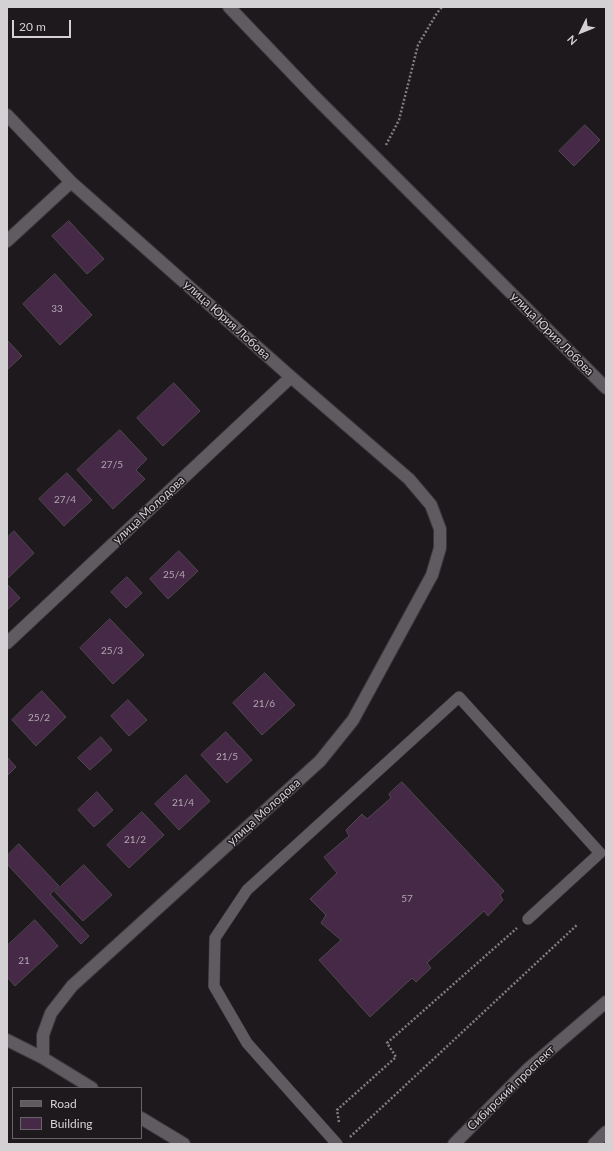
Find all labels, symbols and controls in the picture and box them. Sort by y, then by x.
scale bar [14,12,73,38]
north arrow [561,12,601,52]
text: 20 m [19,19,46,34]
text: N [564,33,580,48]
street label: улица Юрия Лобова [181,277,273,363]
street label: улица Юрия Лобова [507,289,597,379]
house number: 33 [51,303,63,315]
house number: 27/5 [101,459,123,471]
street label: улица Молодова [110,473,188,547]
house number: 27/4 [54,494,76,506]
house number: 25/4 [163,569,185,581]
house number: 25/3 [101,645,123,657]
house number: 21/6 [253,698,275,710]
house number: 25/2 [28,712,50,724]
house number: 21/5 [216,751,238,763]
street label: улица Молодова [225,776,303,848]
house number: 21/4 [172,797,194,809]
house number: 21/2 [124,834,146,846]
house number: 57 [401,893,413,905]
house number: 21 [18,955,30,967]
street label: Сибирский проспект [464,1043,558,1133]
legend [12,1087,142,1139]
text: Road [50,1096,77,1111]
text: Building [50,1116,93,1131]

